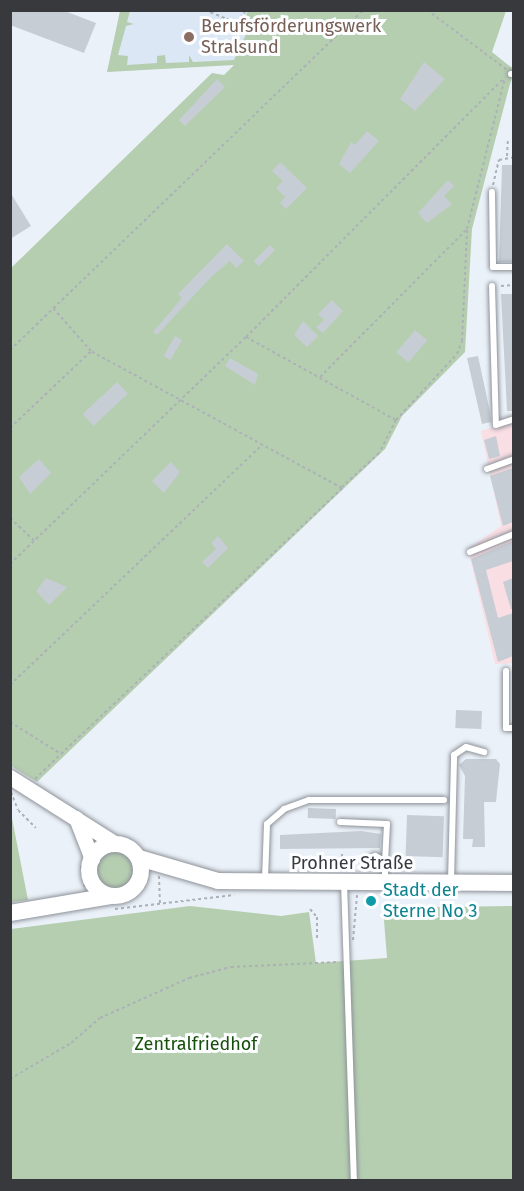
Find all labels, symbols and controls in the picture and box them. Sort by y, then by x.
place label: Berufsförderungswerk Stralsund [201,16,381,58]
marker: Berufsförderungswerk Stralsund [182,30,196,44]
street label: Prohner Straße [291,852,413,874]
place label: Stadt der Sterne No 3 [383,880,477,922]
marker: Stadt der Sterne No 3 [364,894,378,908]
park label: Zentralfriedhof [135,1033,257,1055]

